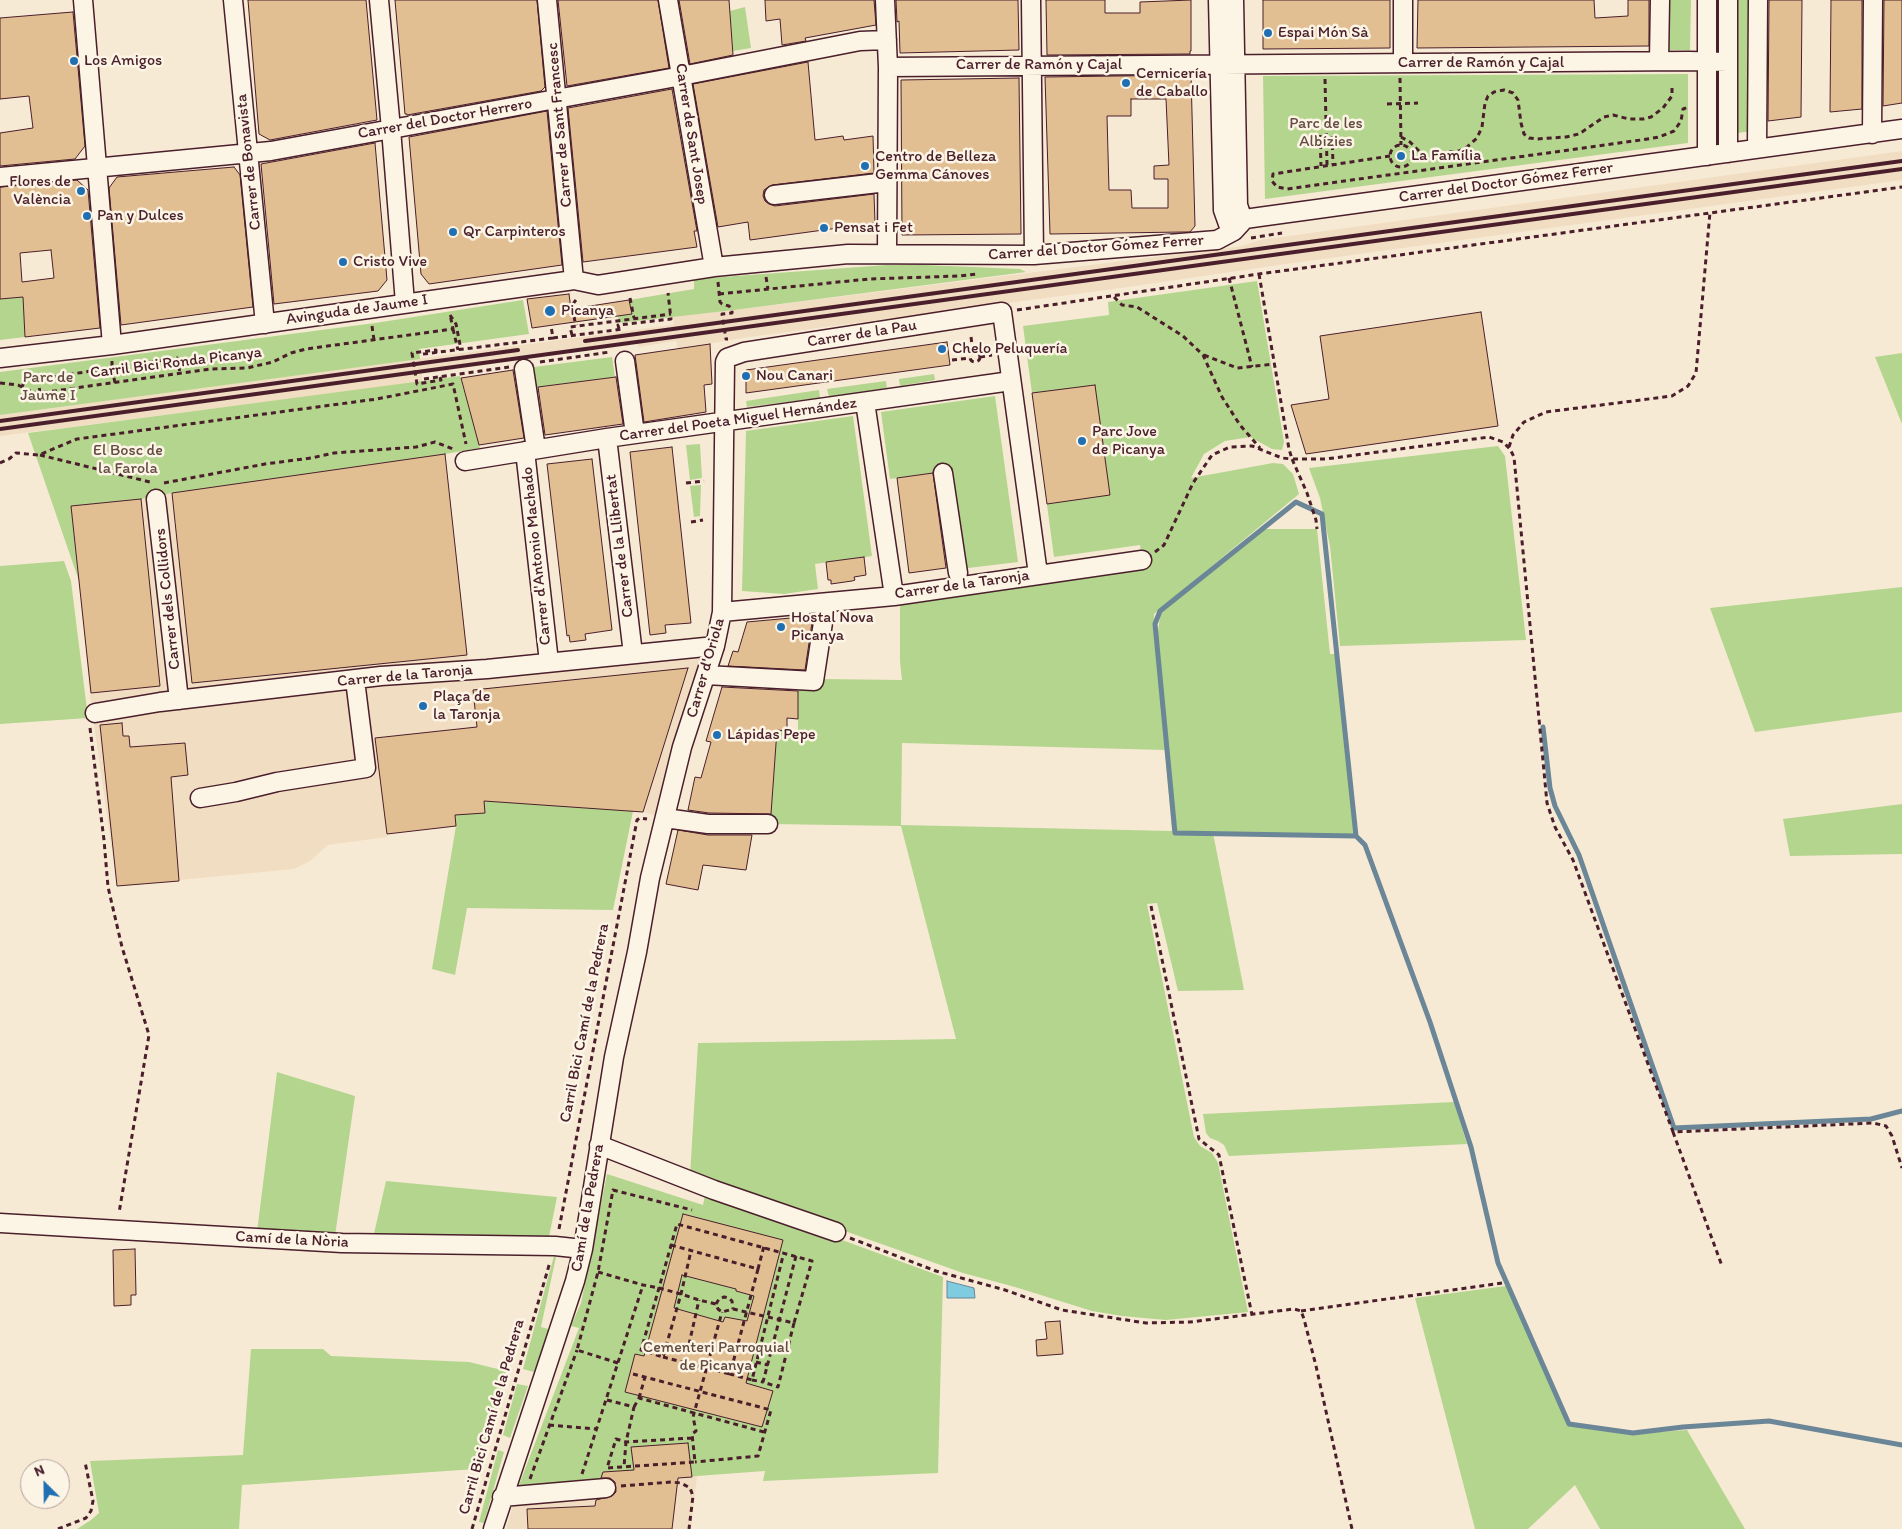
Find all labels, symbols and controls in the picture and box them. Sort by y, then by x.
place label: Espai Món Sà [1278,23,1369,43]
marker: Espai Món Sà [1262,27,1274,39]
street label: Carrer de Sant Francesc [543,42,577,208]
place label: Los Amigos [84,51,162,71]
street label: Carrer de Ramón y Cajal [1398,53,1564,73]
marker: Los Amigos [68,55,80,67]
street label: Carrer de Ramón y Cajal [956,55,1122,75]
street label: Carrer de Sant Josep [670,62,712,206]
place label: Cernicería de Caballo [1136,64,1208,102]
marker: Cernicería de Caballo [1120,77,1132,89]
street label: Carrer de Bonavista [232,93,266,231]
street label: Carrer del Doctor Herrero [356,94,534,144]
park label: Parc de les Albízies [1289,114,1363,152]
place label: La Família [1411,146,1481,166]
place label: Centro de Belleza Gemma Cánoves [875,147,996,185]
marker: La Família [1395,150,1407,162]
street label: Carrer del Doctor Gómez Ferrer [1398,158,1614,208]
marker: Centro de Belleza Gemma Cánoves [859,160,871,172]
place label: Flores de València [9,172,71,210]
marker: Flores de València [75,185,87,197]
place label: Pan y Dulces [97,206,184,226]
marker: Pan y Dulces [81,210,93,222]
place label: Pensat i Fet [834,218,913,238]
place label: Qr Carpinteros [463,222,566,242]
marker: Pensat i Fet [818,222,830,234]
marker: Qr Carpinteros [447,226,459,238]
street label: Carrer del Doctor Gómez Ferrer [987,231,1205,265]
place label: Cristo Vive [353,252,427,272]
marker: Cristo Vive [337,256,349,268]
street label: Avinguda de Jaume I [285,291,429,329]
place label: Picanya [561,301,614,321]
marker: Picanya [543,304,557,318]
street label: Carrer de la Pau [806,316,918,352]
place label: Chelo Peluquería [952,339,1067,359]
street label: Carril Bici Ronda Picanya [89,343,263,383]
marker: Chelo Peluquería [936,343,948,355]
place label: Nou Canari [756,366,833,386]
park label: Parc de Jaume I [20,368,76,406]
marker: Nou Canari [740,370,752,382]
street label: Carrer del Poeta Miguel Hernández [618,394,858,446]
place label: Parc Jove de Picanya [1092,422,1165,460]
marker: Parc Jove de Picanya [1076,435,1088,447]
park label: El Bosc de la Farola [93,441,163,479]
street label: Carrer d'Antonio Machado [518,466,556,646]
street label: Carrer de la Llibertat [602,473,638,619]
street label: Carrer dels Collidors [151,527,185,671]
street label: Carrer de la Taronja [893,566,1031,604]
place label: Hostal Nova Picanya [791,608,874,646]
street label: Carrer d'Oriola [683,616,729,720]
marker: Hostal Nova Picanya [775,621,787,633]
street label: Carrer de la Taronja [336,661,474,691]
place label: Plaça de la Taronja [433,687,500,725]
marker: Plaça de la Taronja [417,700,429,712]
place label: Lápidas Pepe [727,725,816,745]
marker: Lápidas Pepe [711,729,723,741]
street label: Carril Bici Camí de la Pedrera [556,922,614,1124]
street label: Camí de la Pedrera [567,1143,609,1273]
street label: Camí de la Nòria [235,1227,349,1253]
street label: Carril Bici Camí de la Pedrera [455,1317,529,1517]
park label: Cementeri Parroquial de Picanya [643,1338,789,1376]
north arrow [20,1459,70,1509]
text: N [32,1461,47,1480]

